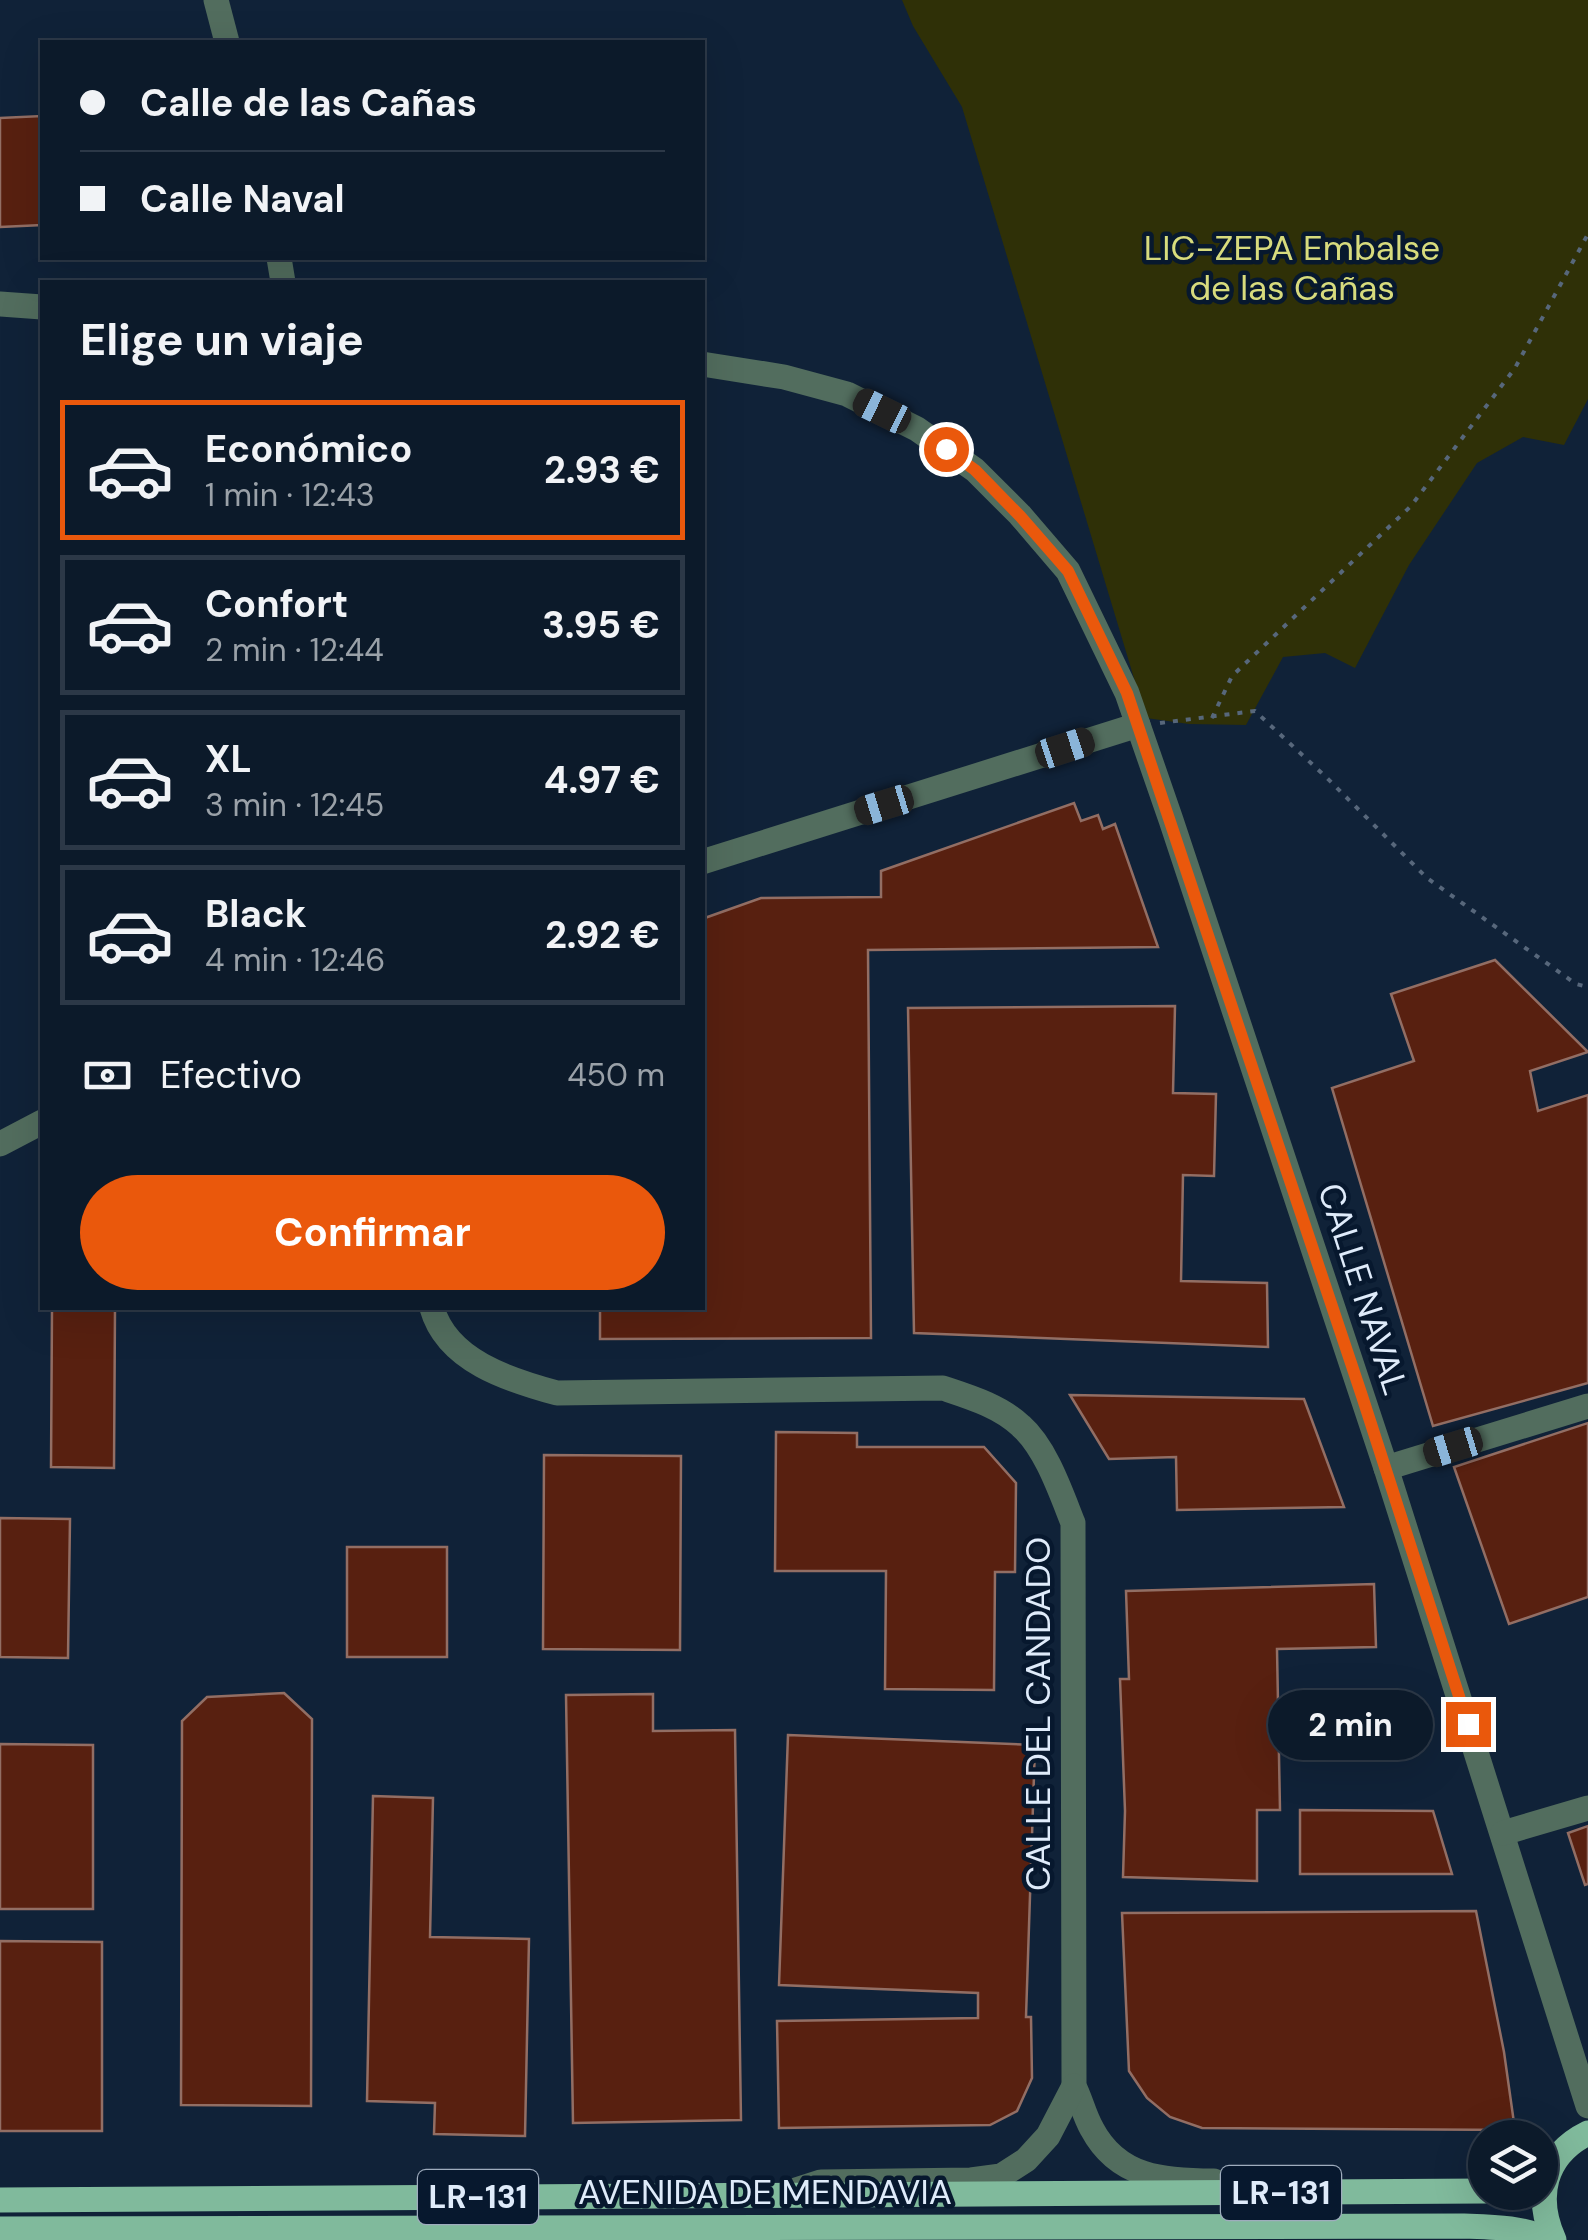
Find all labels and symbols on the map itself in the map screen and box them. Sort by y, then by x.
park label: LIC-ZEPA Embalse de las Cañas [1144,225,1440,311]
car [848,384,916,438]
route start [924,427,969,472]
car [1032,724,1098,772]
car [851,782,917,828]
street label: CALLE NAVAL [1307,1178,1419,1400]
car [1420,1424,1486,1470]
street label: CALLE DEL CANDADO [1015,1537,1061,1891]
callout: 2 min [1268,1689,1433,1759]
route end [1446,1702,1491,1747]
road number: LR-131 [1221,2166,1341,2220]
street label: AVENIDA DE MENDAVIA [578,2169,952,2215]
road number: LR-131 [418,2170,538,2224]

